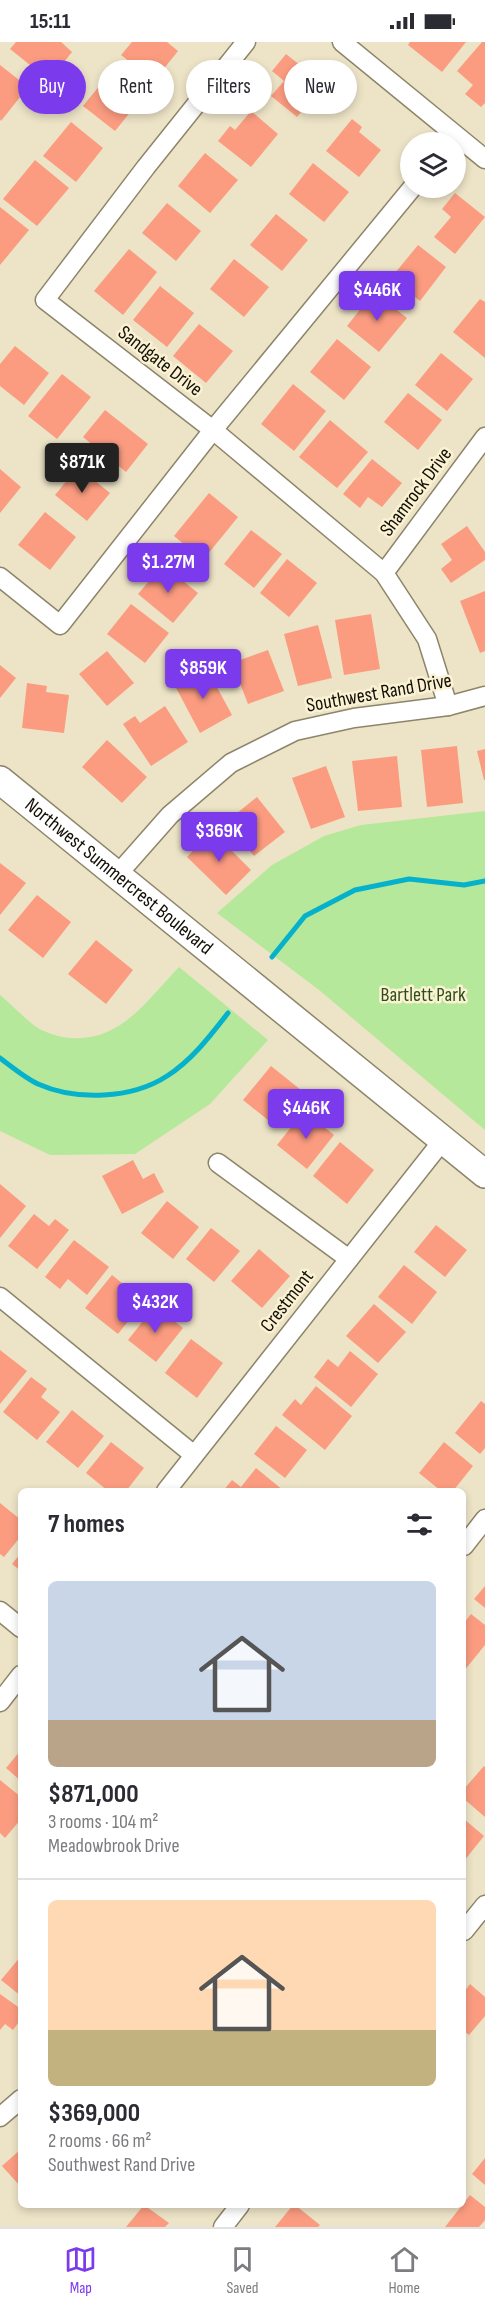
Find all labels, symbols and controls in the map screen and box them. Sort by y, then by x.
text: 15:11 [30,8,70,35]
chip: Buy [18,60,86,114]
chip: Rent [98,60,174,114]
chip: Filters [186,60,272,114]
chip: New [284,60,357,114]
map controls [400,132,466,198]
button: layers [400,132,466,198]
pin: $446K [335,271,419,322]
text: $446K [353,278,401,302]
street label: Sandgate Drive [113,321,207,401]
pin: $871K [40,443,124,494]
street label: Shamrock Drive [375,443,457,541]
text: $871K [59,450,105,474]
pin: $1.27M [119,543,217,594]
text: $1.27M [141,550,195,574]
pin: $859K [161,649,245,700]
text: $859K [179,656,227,680]
street label: Southwest Rand Drive [304,668,454,718]
street label: Northwest Summercrest Boulevard [20,793,217,960]
pin: $369K [177,812,261,863]
text: $369K [195,819,243,843]
park label: Bartlett Park [380,983,466,1007]
pin: $446K [264,1089,348,1140]
text: $446K [282,1096,330,1120]
street label: Crestmont [255,1265,319,1337]
pin: $432K [113,1283,197,1334]
text: $432K [131,1290,179,1314]
icon: filters [403,1508,436,1541]
text: 7 homes [48,1509,125,1540]
icon: home [188,1620,296,1728]
text: $871,000 [48,1779,139,1810]
text: 3 rooms · 104 m² [48,1810,158,1834]
text: Meadowbrook Drive [48,1834,179,1858]
icon: home [188,1939,296,2047]
text: $369,000 [48,2098,140,2129]
text: 2 rooms · 66 m² [48,2129,152,2153]
text: Southwest Rand Drive [48,2153,195,2177]
tab: Map [64,2243,97,2298]
tab: Saved [226,2243,259,2298]
tab: Home [388,2243,421,2298]

